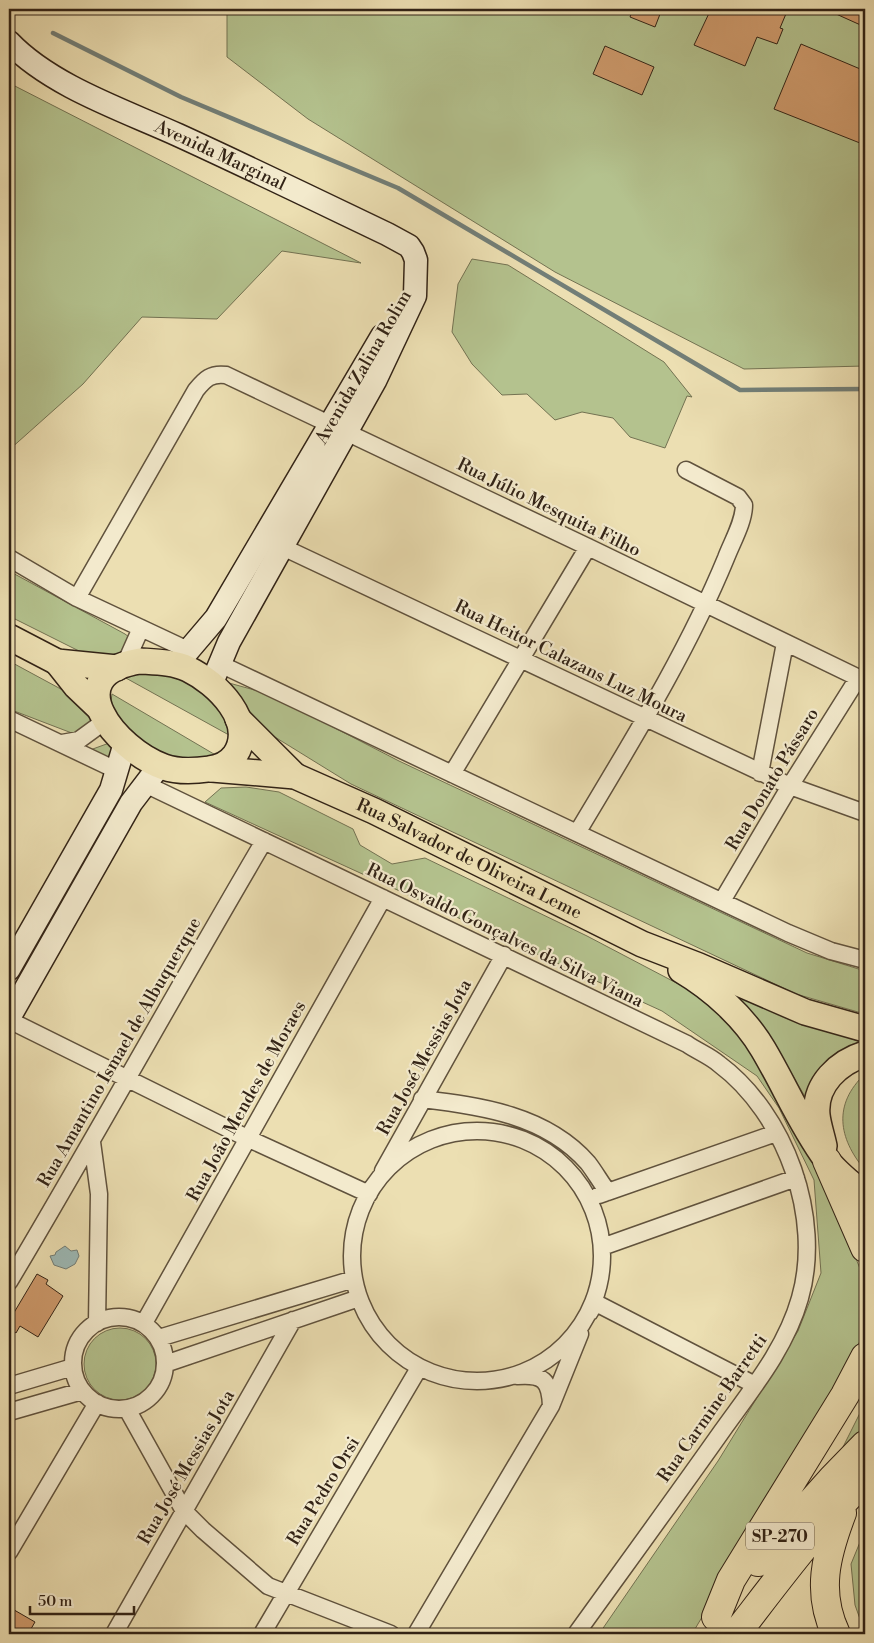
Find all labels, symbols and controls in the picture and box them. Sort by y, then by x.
street label: Avenida Marginal [150,115,290,196]
street label: Avenida Zalina Rolim [309,286,417,449]
street label: Rua Júlio Mesquita Filho [453,453,645,562]
street label: Rua Heitor Calazans Luz Moura [451,595,692,728]
street label: Rua Donato Pássaro [721,704,824,855]
street label: Rua Salvador de Oliveira Leme [353,794,586,924]
street label: Rua Osvaldo Gonçalves da Silva Viana [362,858,648,1013]
street label: Rua Amantino Ismael de Albuquerque [33,913,206,1191]
street label: Rua José Messias Jota [372,974,477,1139]
street label: Rua João Mendes de Moraes [182,997,311,1206]
street label: Rua Carmine Barretti [653,1330,772,1487]
street label: Rua José Messias Jota [133,1385,241,1549]
street label: Rua Pedro Orsi [282,1433,365,1550]
road number: SP-270 [746,1522,814,1550]
scale bar [30,1583,134,1615]
text: 50 m [38,1592,72,1611]

